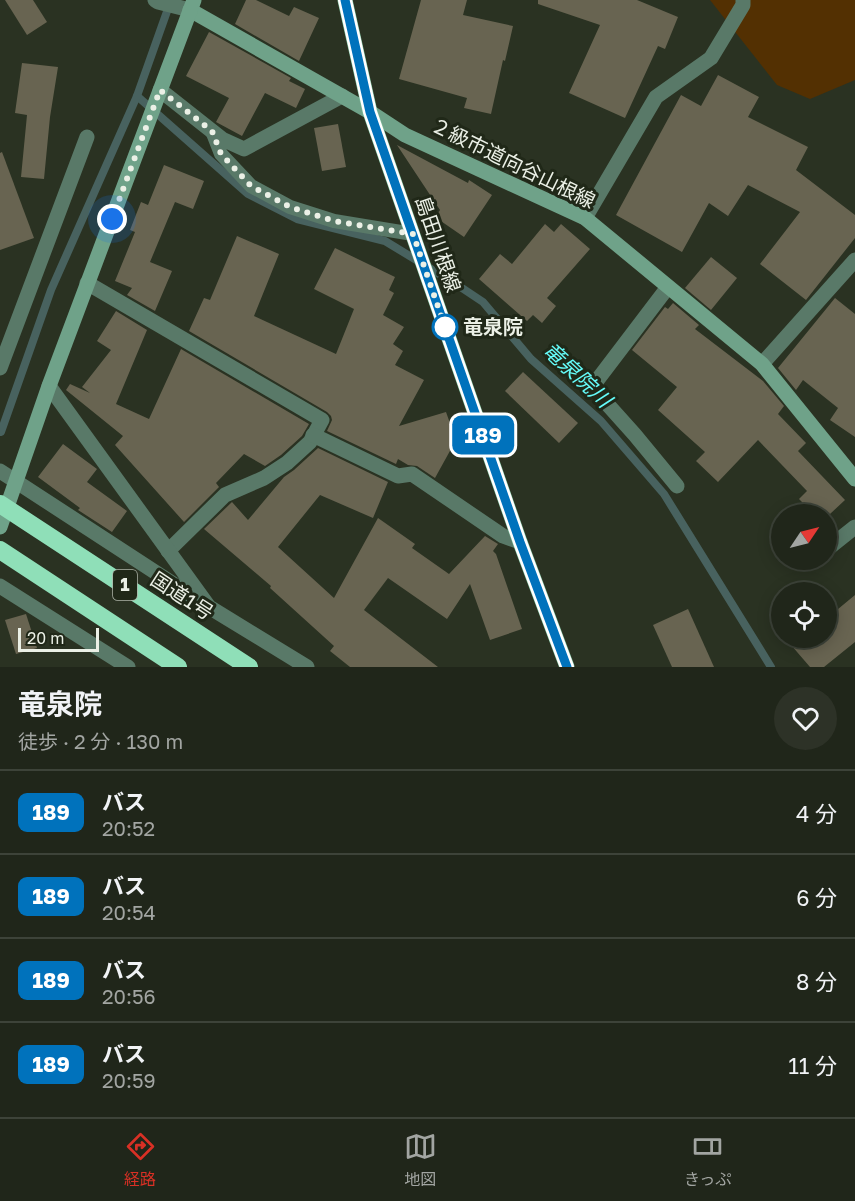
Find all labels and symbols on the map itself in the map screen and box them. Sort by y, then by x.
street label: ２級市道向谷山根線 [427,112,600,212]
street label: 島田川根線 [411,192,467,295]
your location [97,204,127,234]
marker: 竜泉院 [432,314,458,340]
place label: 竜泉院 [463,314,523,338]
water label: 竜泉院川 [538,336,619,414]
line badge: 189 [448,416,518,454]
north arrow [771,504,837,570]
street label: 国道1号 [147,566,218,624]
road number: 1 [113,570,137,600]
scale bar [18,625,99,652]

